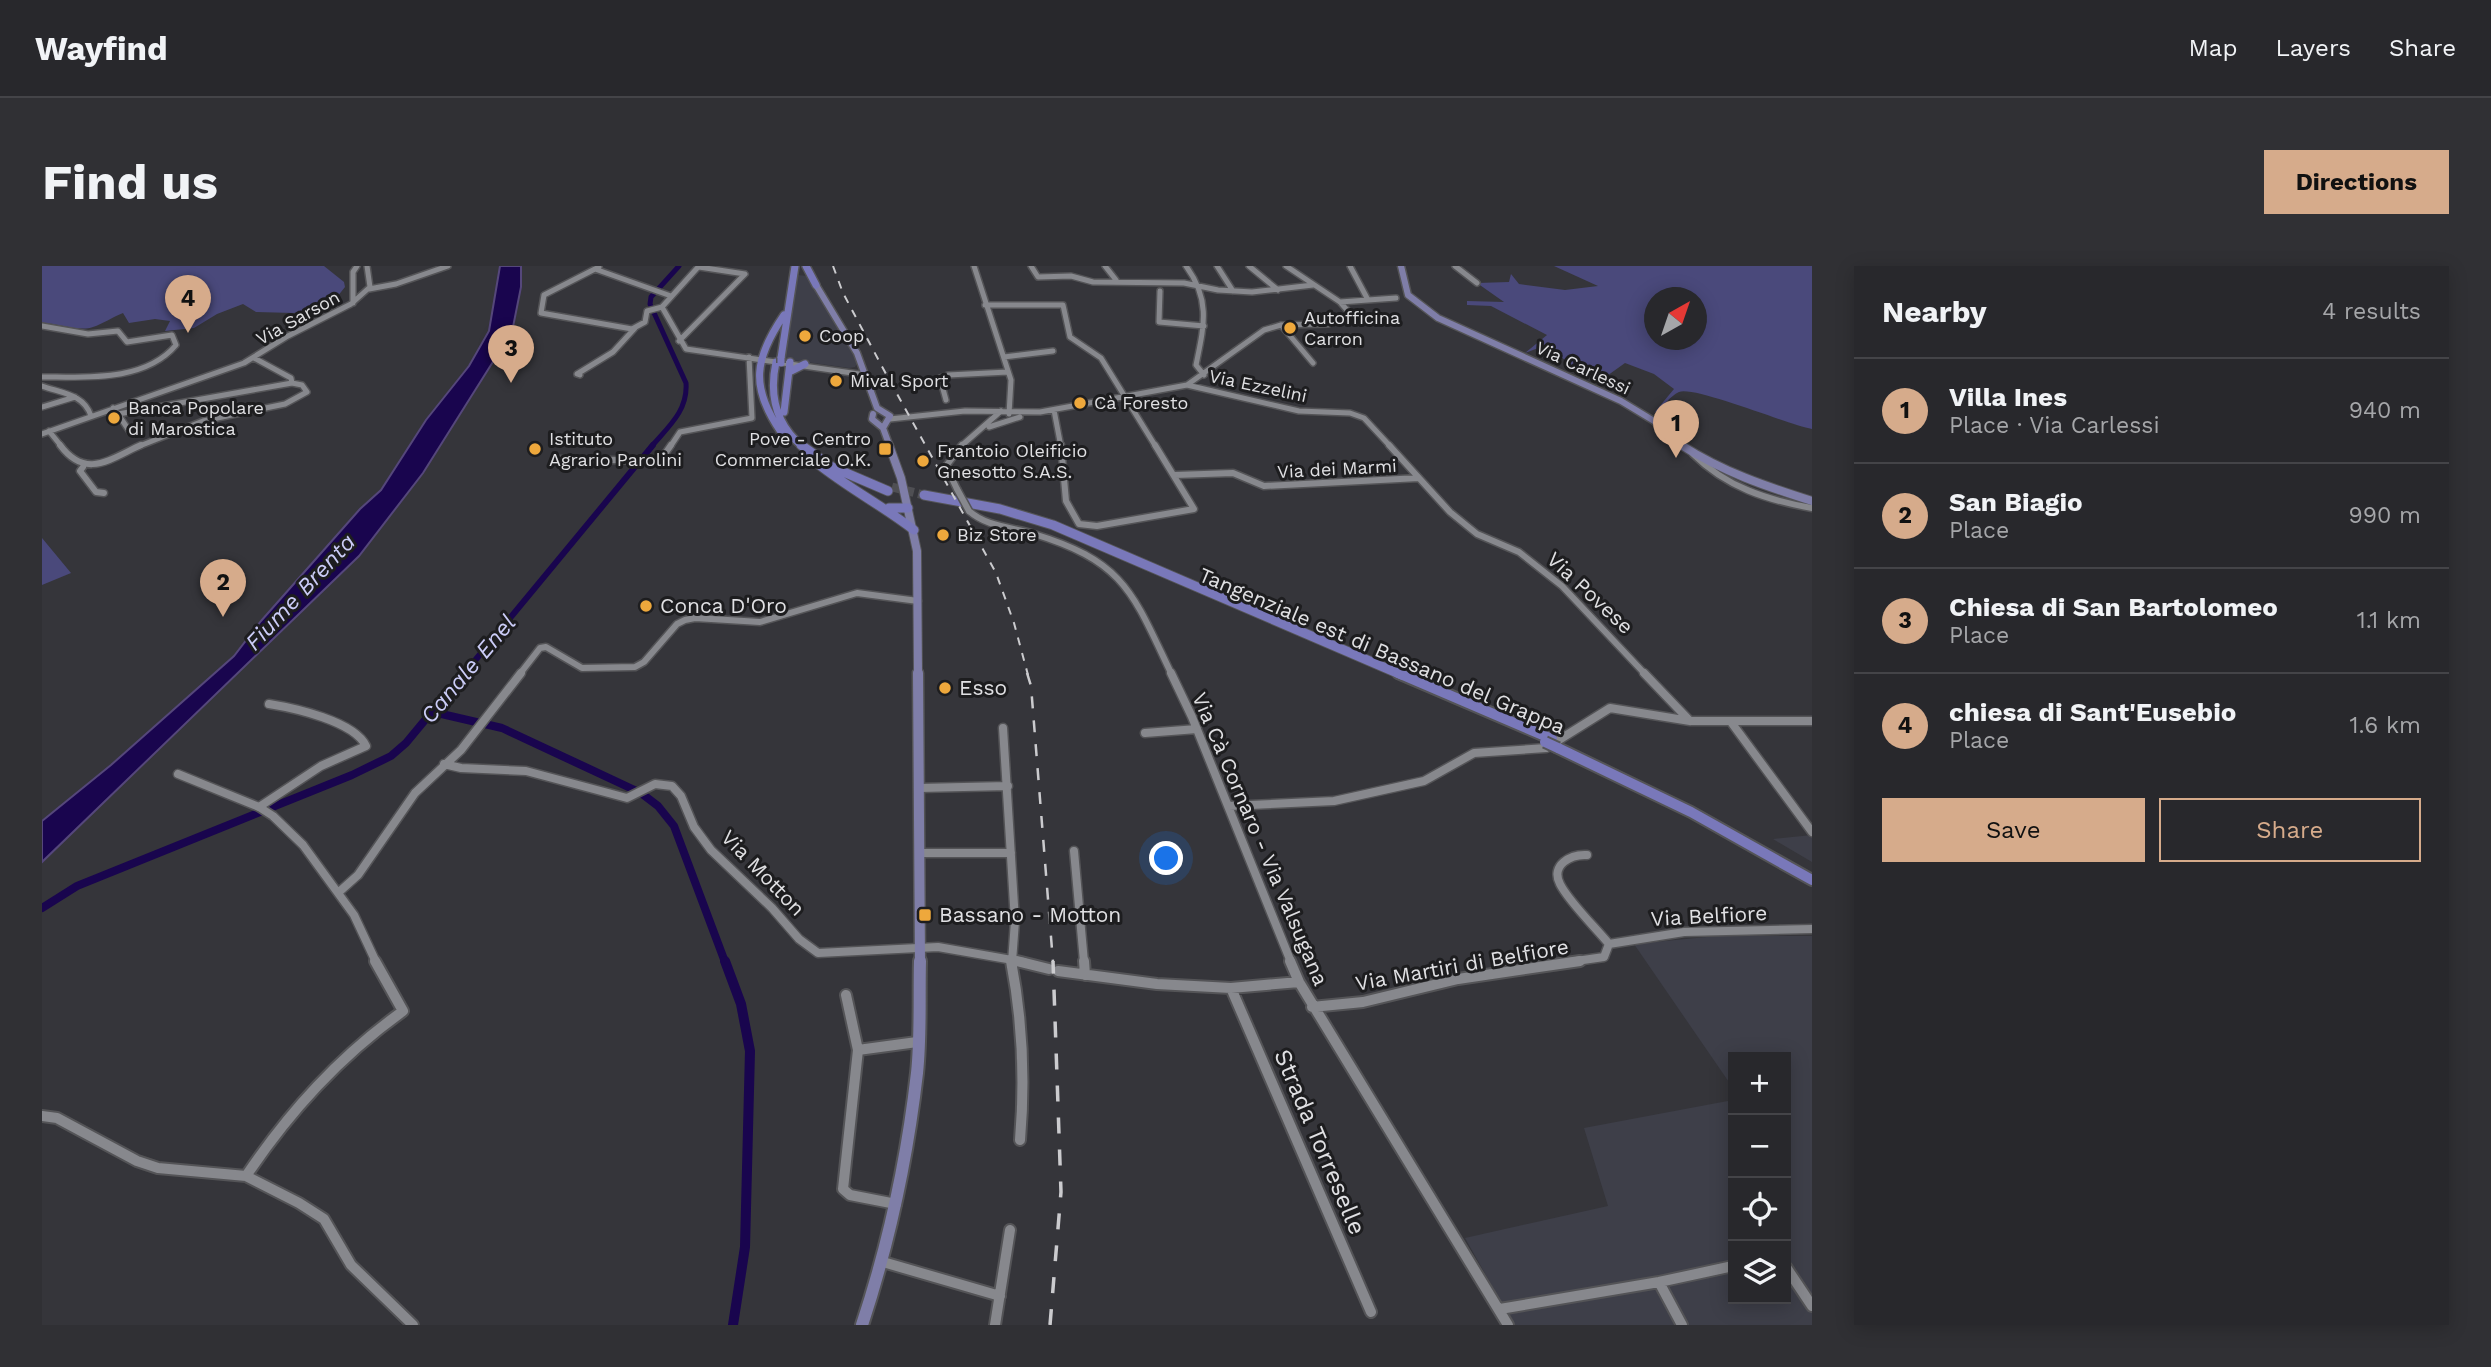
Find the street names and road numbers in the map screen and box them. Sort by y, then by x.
street label: Via Sarson [252,286,343,349]
street label: Via Carlessi [1533,336,1634,399]
street label: Via Ezzelini [1207,365,1309,406]
street label: Via dei Marmi [1277,455,1397,482]
street label: Via Povese [1542,546,1639,639]
street label: Tangenziale est di Bassano del Grappa [1195,562,1569,739]
street label: Via Cà Cornaro - Via Valsugana [1187,688,1334,989]
street label: Via Motton [716,824,810,921]
street label: Via Belfiore [1650,900,1768,931]
street label: Via Martiri di Belfiore [1353,933,1570,996]
street label: Strada Torreselle [1268,1045,1372,1239]

